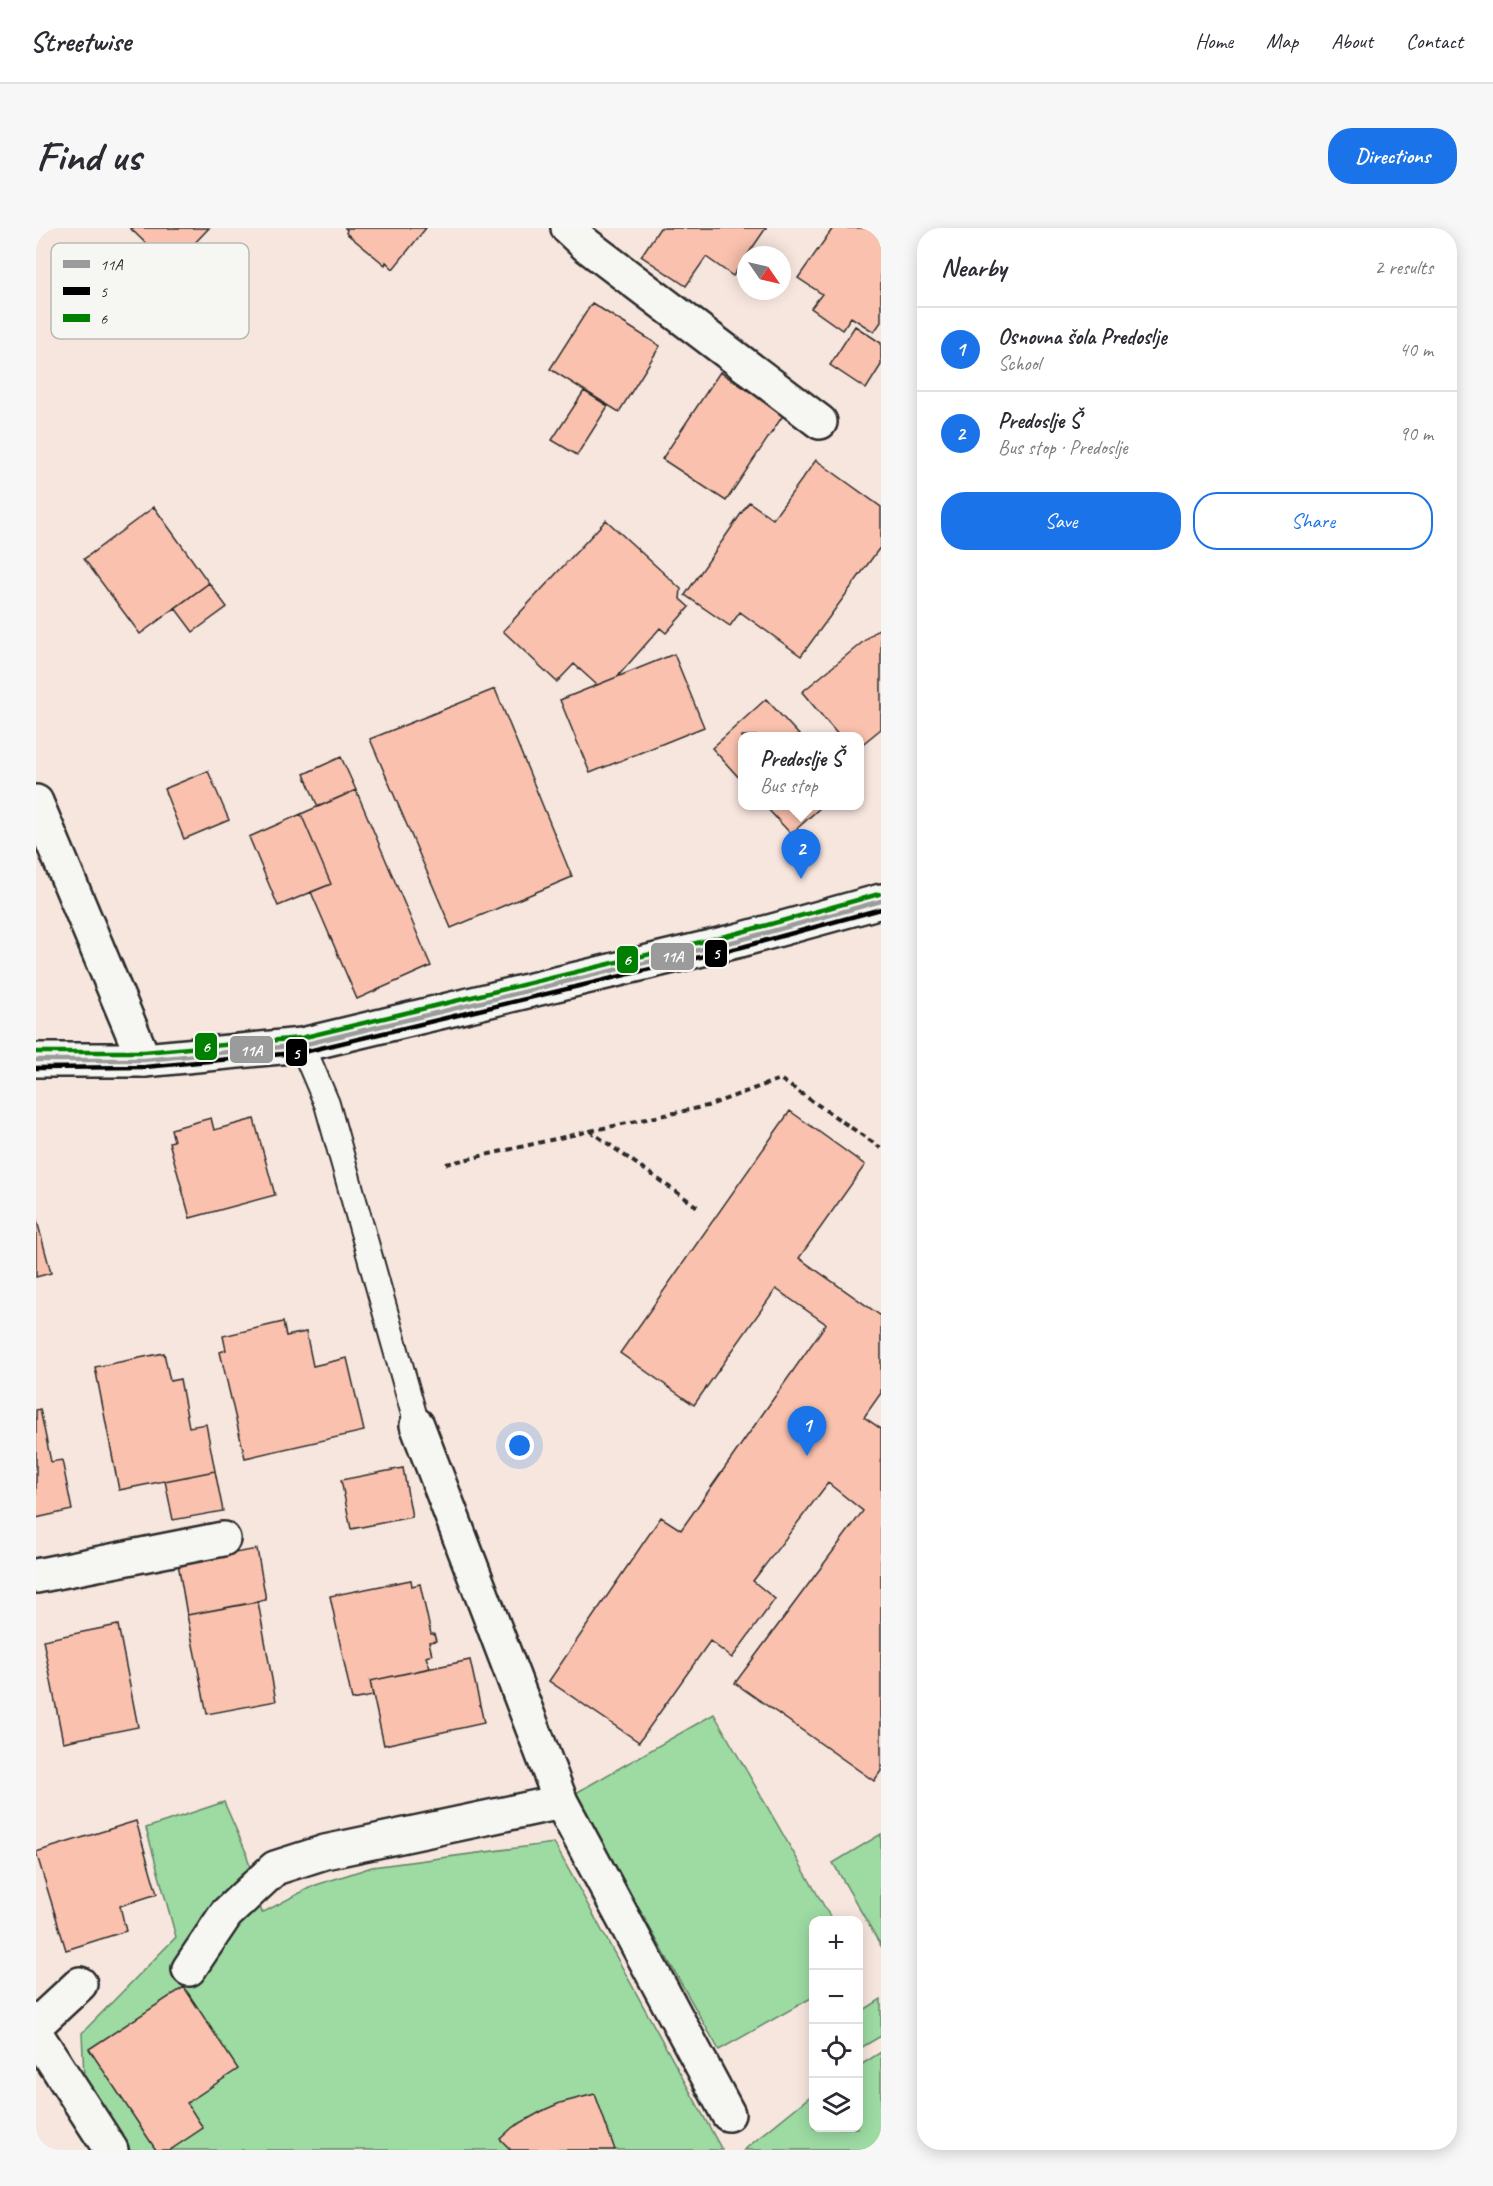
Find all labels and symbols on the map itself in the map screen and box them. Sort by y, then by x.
legend [51,243,249,339]
north arrow [737,246,791,300]
text: 11A [100,255,123,275]
text: 5 [100,282,108,302]
text: 6 [100,309,108,329]
pin: 2 [782,830,820,879]
line badge: 5 [704,939,728,968]
line badge: 11A [650,942,695,971]
text: 5 [713,944,722,964]
line badge: 6 [616,945,639,974]
text: 11A [661,947,685,967]
text: 6 [623,950,632,970]
line badge: 6 [194,1032,218,1061]
line badge: 11A [229,1035,274,1064]
text: 6 [202,1037,211,1057]
line badge: 5 [285,1038,308,1067]
text: 11A [240,1041,264,1061]
text: 5 [293,1044,302,1064]
pin: 1 [788,1406,826,1456]
your location [505,1431,534,1460]

